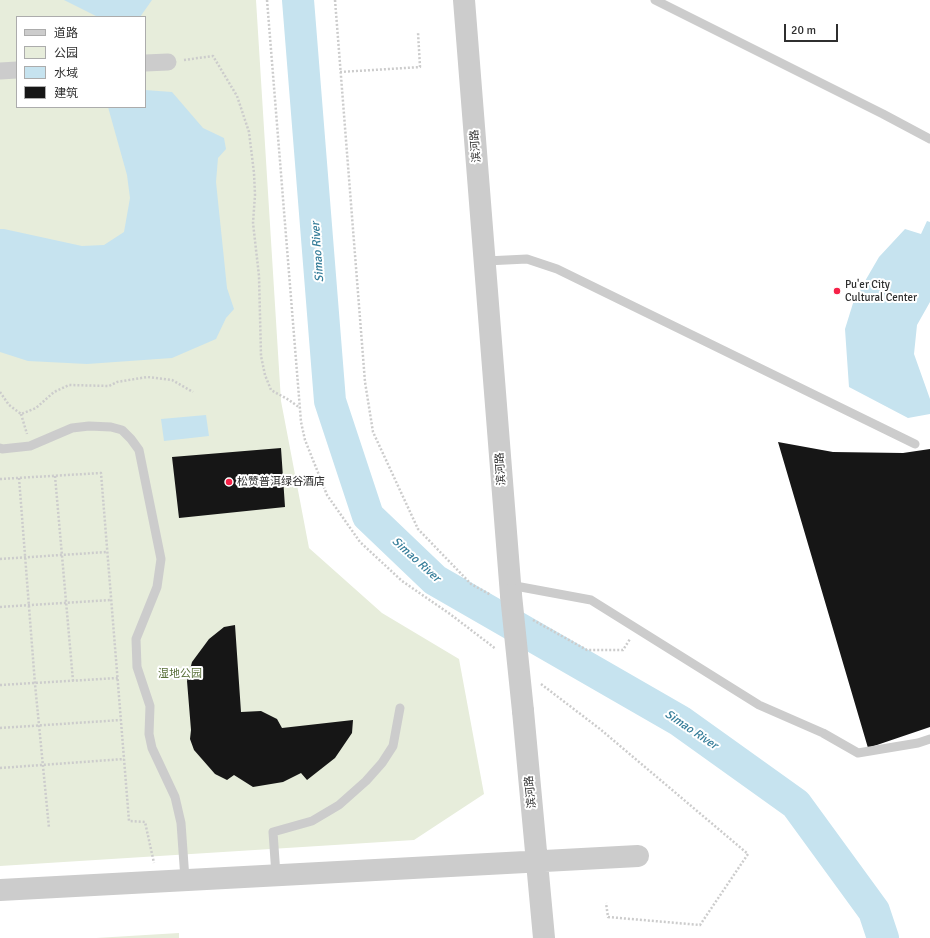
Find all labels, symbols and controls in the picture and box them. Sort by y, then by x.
legend [16,16,146,108]
scale bar [786,16,840,42]
text: 20 m [791,23,816,38]
text: 道路 [54,26,78,41]
text: 公园 [54,46,78,61]
text: 水域 [54,66,78,81]
text: 建筑 [54,86,78,101]
street label: 滨河路 [468,129,484,163]
water label: Simao River [309,221,327,283]
place label: Pu'er City Cultural Center [845,278,917,304]
marker: Pu'er City Cultural Center [832,286,842,296]
street label: 滨河路 [493,452,509,486]
place label: 松赞普洱绿谷酒店 [237,475,325,489]
marker: 松赞普洱绿谷酒店 [224,477,234,487]
water label: Simao River [389,534,443,586]
park label: 湿地公园 [158,667,202,681]
water label: Simao River [662,707,720,753]
street label: 滨河路 [523,775,539,809]

